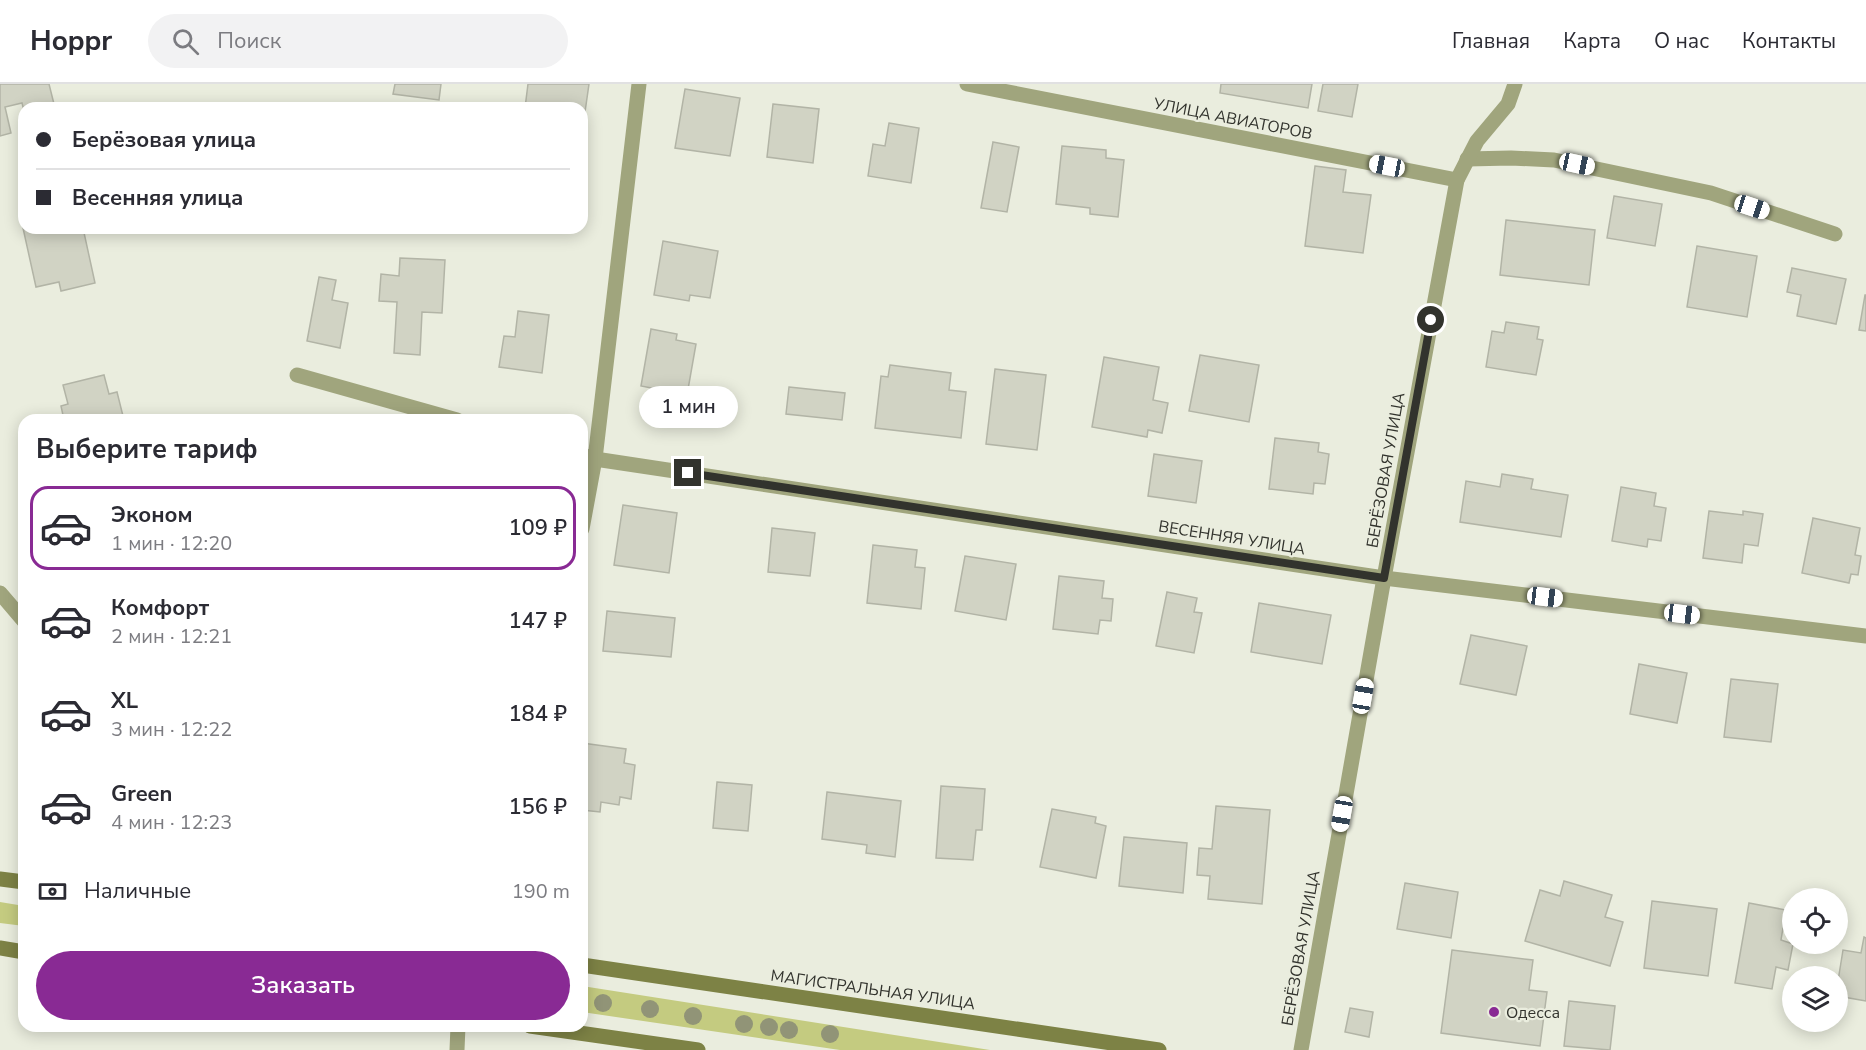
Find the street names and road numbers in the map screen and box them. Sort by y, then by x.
street label: УЛИЦА АВИАТОРОВ [1151,93,1314,145]
street label: БЕРЁЗОВАЯ УЛИЦА [1361,390,1411,550]
street label: ВЕСЕННЯЯ УЛИЦА [1157,516,1307,561]
street label: БЕРЁЗОВАЯ УЛИЦА [1276,868,1326,1028]
street label: МАГИСТРАЛЬНАЯ УЛИЦА [769,965,977,1015]

